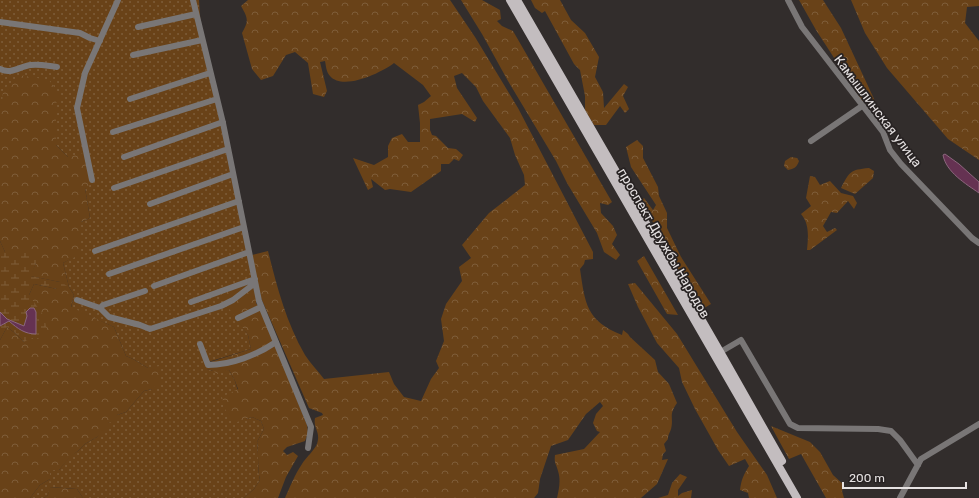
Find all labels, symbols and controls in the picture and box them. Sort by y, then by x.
street label: Камышлинская улица [831,52,925,170]
street label: проспект Дружбы Народов [615,166,713,320]
scale bar [843,464,966,490]
text: 200 m [849,471,885,485]

